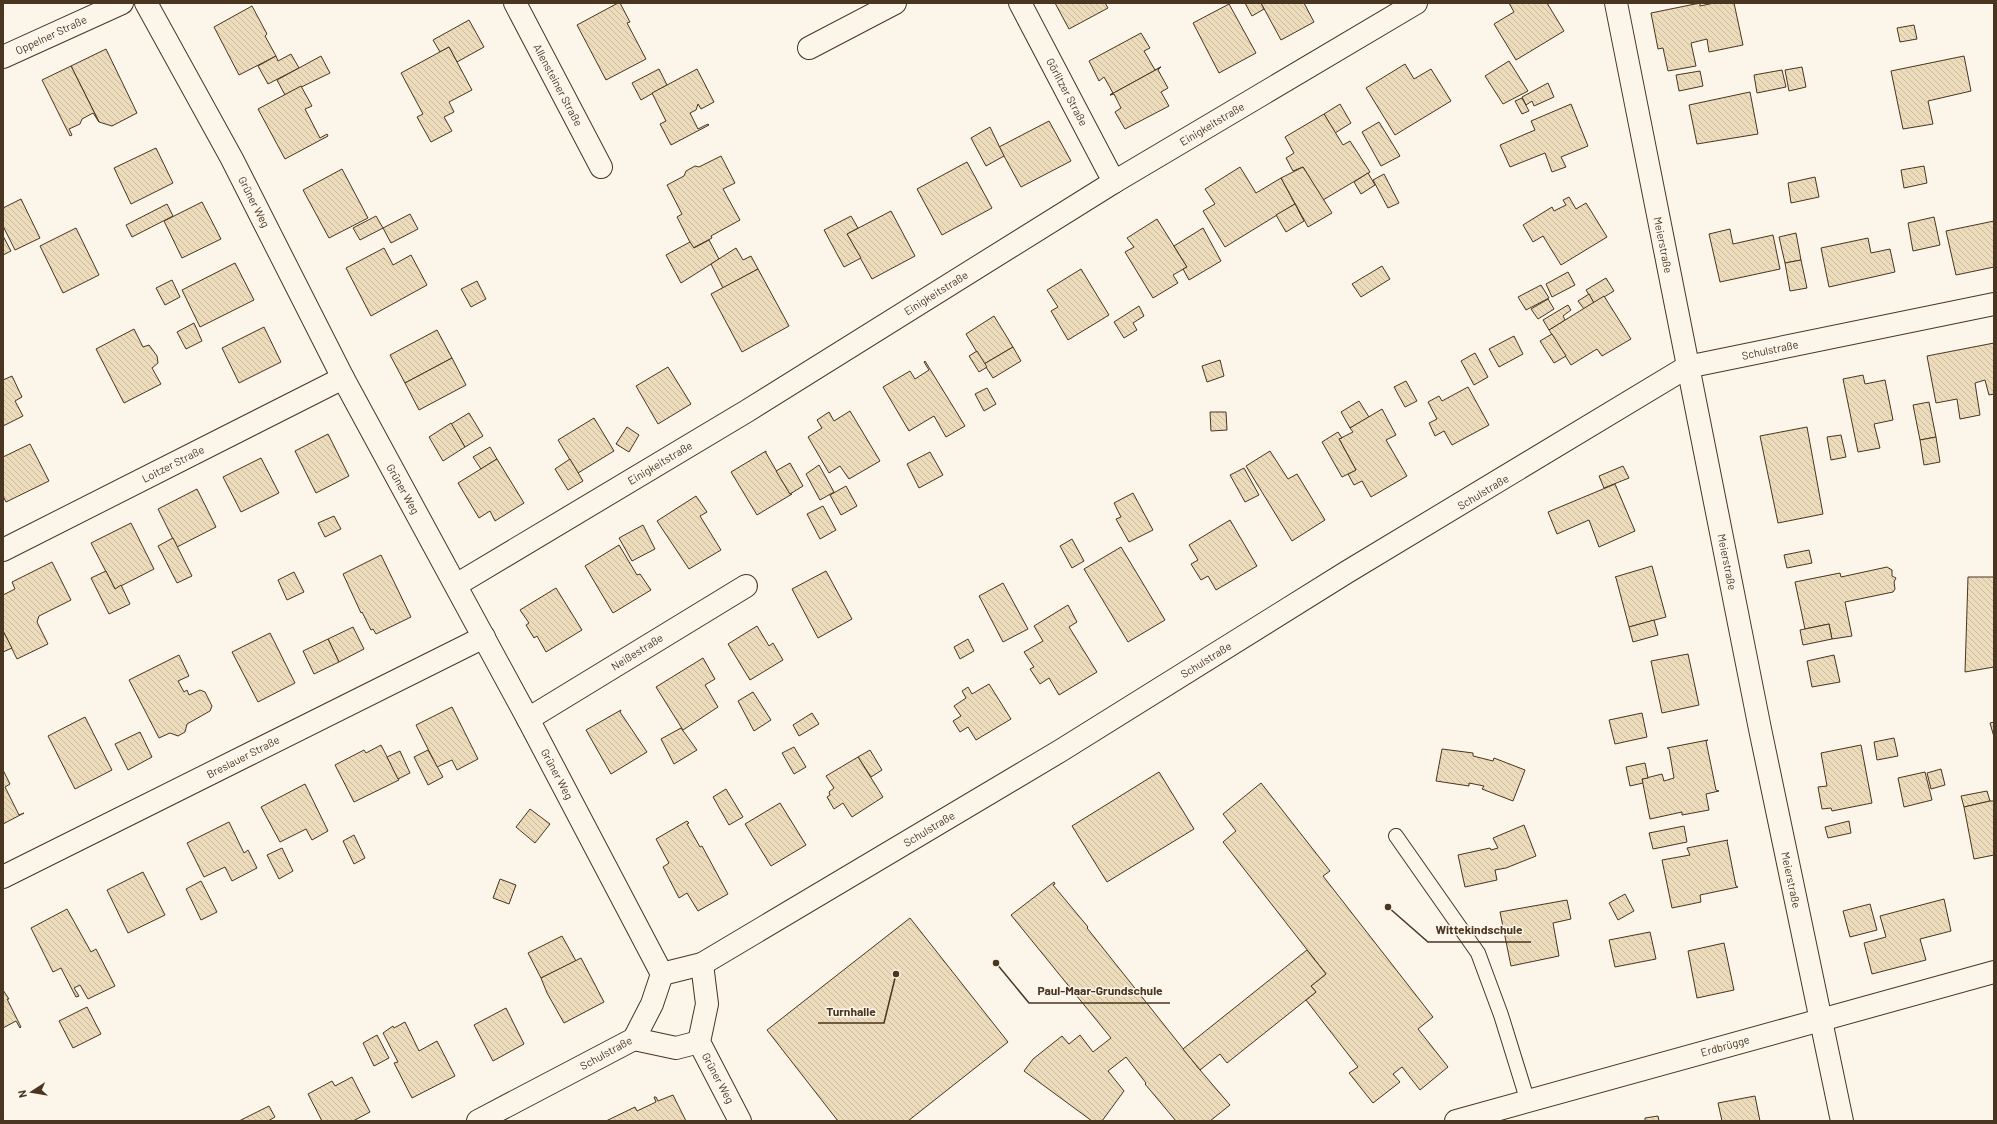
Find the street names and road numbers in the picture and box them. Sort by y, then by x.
street label: Oppelner Straße [13,12,89,57]
street label: Allensteiner Straße [531,41,586,128]
street label: Görlitzer Straße [1044,56,1091,128]
street label: Einigkeitstraße [1177,99,1246,148]
street label: Grüner Weg [236,174,273,230]
street label: Meierstraße [1652,216,1675,274]
street label: Einigkeitstraße [901,268,970,317]
street label: Schulstraße [1740,337,1799,362]
street label: Einigkeitstraße [625,438,694,487]
street label: Loitzer Straße [140,442,206,485]
street label: Grüner Weg [384,461,423,516]
street label: Schulstraße [1455,471,1511,512]
street label: Meierstraße [1716,533,1739,591]
street label: Neißestraße [608,630,665,673]
street label: Schulstraße [1178,639,1234,680]
street label: Breslauer Straße [204,733,281,781]
street label: Grüner Weg [539,746,576,801]
street label: Schulstraße [901,808,957,849]
street label: Meierstraße [1779,851,1804,909]
street label: Erdbrügge [1699,1032,1751,1059]
street label: Schulstraße [578,1033,634,1072]
street label: Grüner Weg [700,1050,737,1105]

